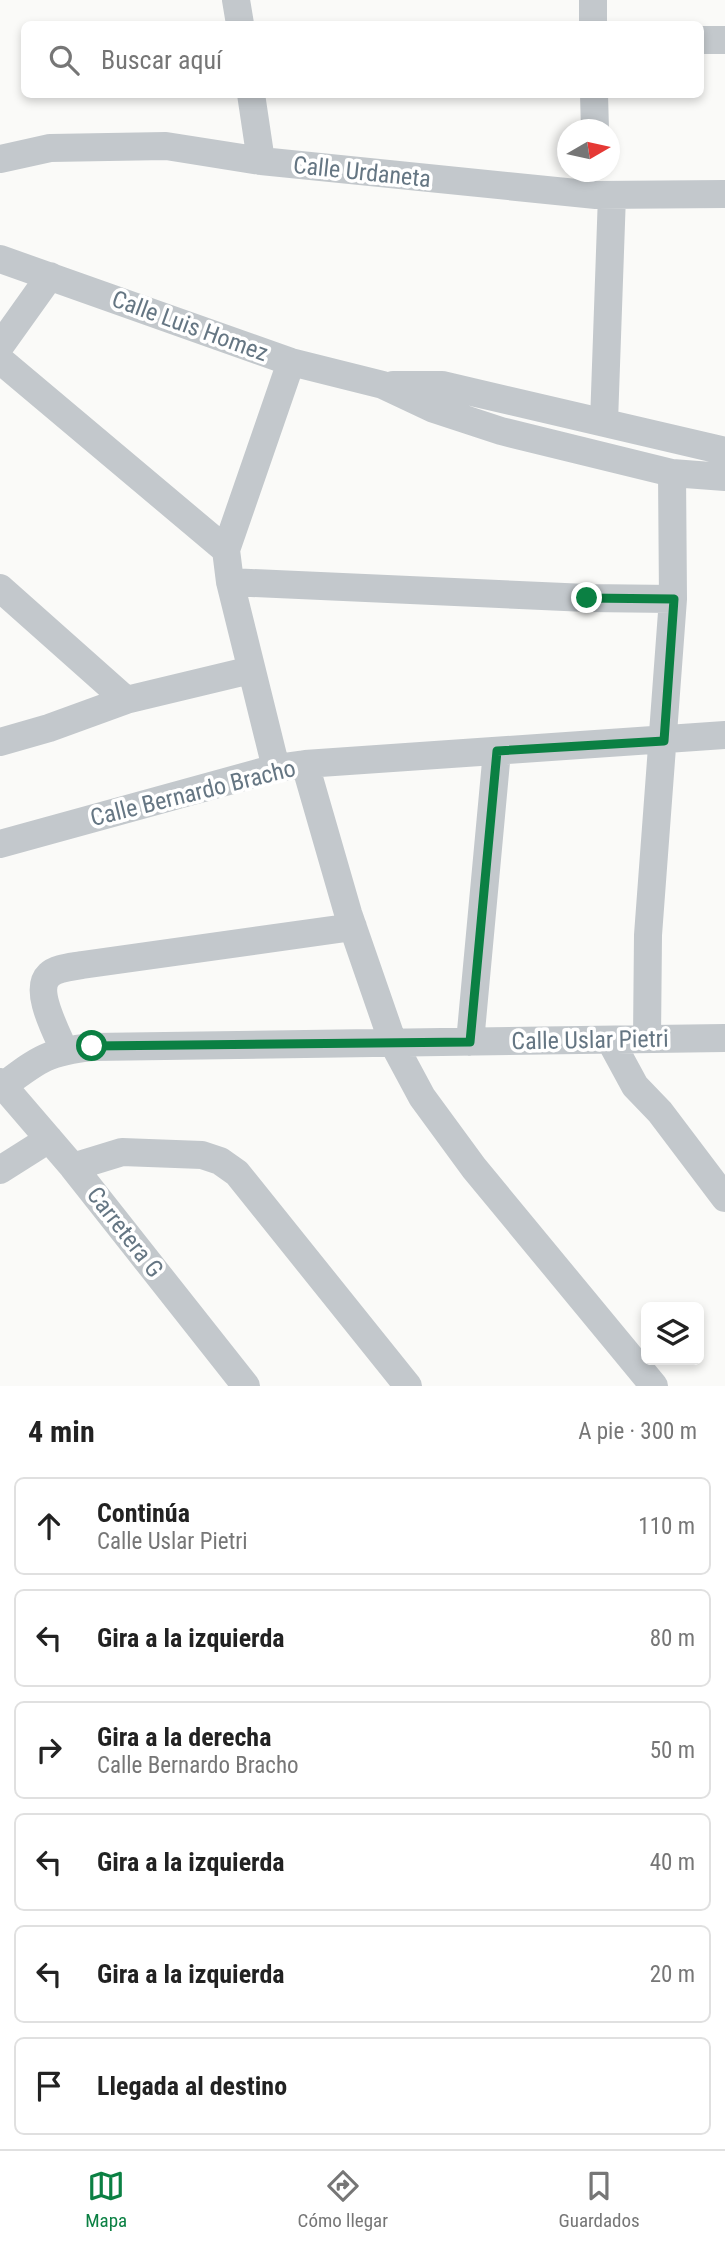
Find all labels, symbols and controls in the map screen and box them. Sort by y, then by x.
search box [21,21,704,98]
icon: search [45,41,83,79]
text: Buscar aquí [101,45,222,75]
north arrow [557,119,620,182]
street label: Calle Urdaneta [292,151,432,193]
street label: Calle Luis Homez [108,285,272,367]
route end [571,582,602,613]
street label: Calle Bernardo Bracho [88,754,298,832]
street label: Calle Uslar Pietri [511,1025,669,1055]
route start [76,1030,107,1061]
street label: Carretera G [81,1181,169,1283]
map controls [641,1302,704,1365]
button: layers [641,1302,704,1365]
text: 4 min [28,1414,95,1449]
text: A pie · 300 m [578,1418,697,1445]
text: Continúa [97,1498,190,1528]
icon: ahead [30,1507,68,1545]
text: 110 m [638,1513,695,1540]
text: Calle Uslar Pietri [97,1528,248,1555]
icon: left [30,1619,68,1657]
text: Gira a la izquierda [97,1623,285,1653]
text: 80 m [650,1625,695,1652]
text: Gira a la derecha [97,1722,271,1752]
icon: right [30,1731,68,1769]
text: 50 m [650,1737,695,1764]
text: Calle Bernardo Bracho [97,1752,299,1779]
icon: left [30,1843,68,1881]
text: Gira a la izquierda [97,1847,285,1877]
text: 40 m [650,1849,695,1876]
icon: left [30,1955,68,1993]
text: Gira a la izquierda [97,1959,285,1989]
text: 20 m [650,1961,695,1988]
icon: arrive [30,2067,68,2105]
text: Llegada al destino [97,2071,287,2101]
tab: Mapa [85,2167,127,2232]
tab: Cómo llegar [298,2167,388,2232]
tab: Guardados [558,2167,640,2232]

